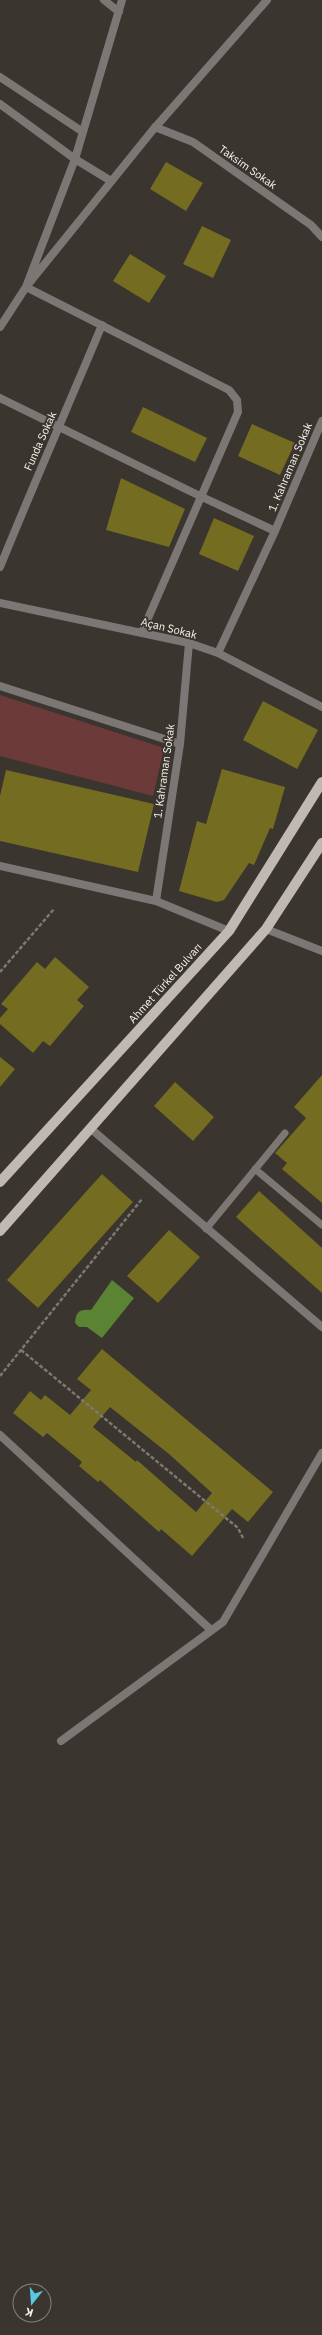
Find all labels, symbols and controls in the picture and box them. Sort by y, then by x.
street label: Taksim Sokak [216,142,280,192]
street label: Funda Sokak [21,409,59,473]
street label: 1. Kahraman Sokak [265,420,315,514]
street label: Açan Sokak [140,614,199,642]
street label: 1. Kahraman Sokak [150,723,178,819]
street label: Ahmet Türkel Bulvarı [125,940,205,1026]
north arrow [12,2283,52,2323]
text: K [23,2305,35,2320]

